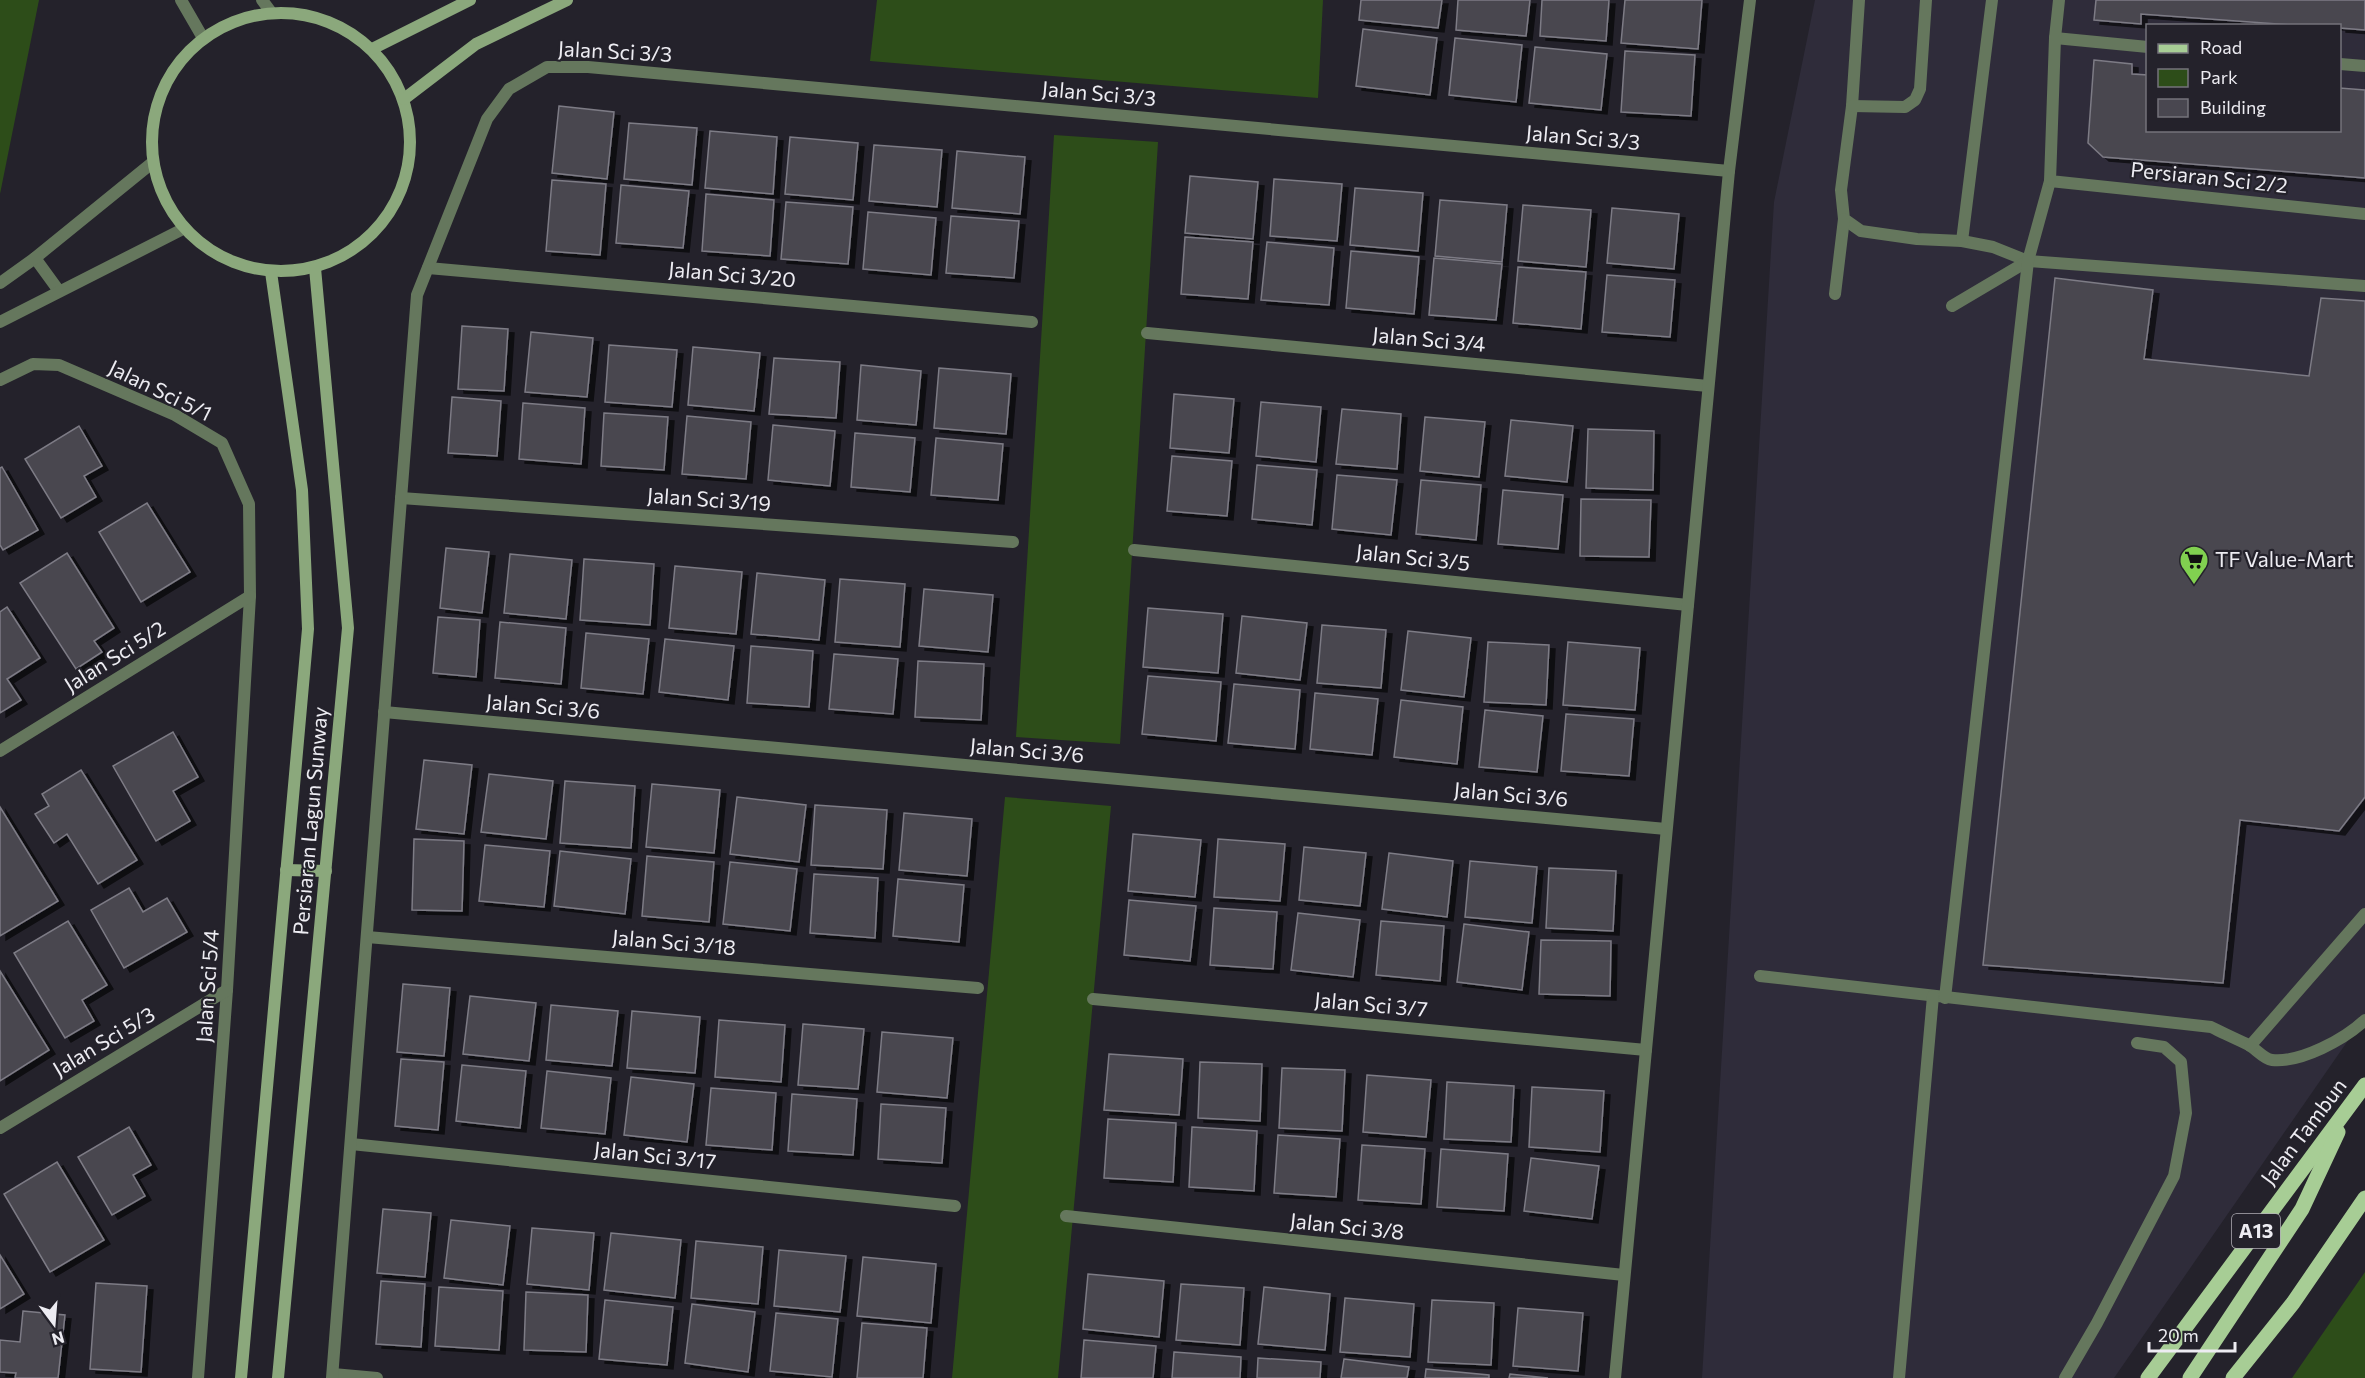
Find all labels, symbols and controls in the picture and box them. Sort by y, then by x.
legend [2146,24,2341,132]
street label: Jalan Sci 3/3 [557,35,673,66]
text: Road [2200,36,2242,58]
text: Park [2200,66,2238,88]
street label: Jalan Sci 3/3 [1041,75,1157,110]
text: Building [2200,96,2266,118]
street label: Jalan Sci 3/3 [1525,119,1641,154]
street label: Persiaran Sci 2/2 [2129,156,2289,197]
street label: Jalan Sci 3/20 [667,255,797,292]
street label: Jalan Sci 3/4 [1372,321,1487,356]
street label: Jalan Sci 5/1 [105,354,216,425]
street label: Jalan Sci 3/19 [646,482,772,515]
street label: Jalan Sci 3/5 [1355,538,1471,575]
supermarket icon: TF Value-Mart [2178,544,2210,586]
place label: TF Value-Mart [2215,546,2354,571]
street label: Jalan Sci 5/2 [59,615,169,697]
street label: Jalan Sci 3/6 [485,688,601,723]
street label: Persiaran Lagun Sunway [287,705,332,936]
street label: Jalan Sci 3/6 [969,732,1085,767]
street label: Jalan Sci 3/6 [1453,776,1569,811]
street label: Jalan Sci 3/18 [611,924,737,959]
street label: Jalan Sci 5/4 [190,928,223,1043]
street label: Jalan Sci 3/7 [1313,986,1429,1021]
street label: Jalan Sci 5/3 [48,1000,159,1081]
street label: Jalan Tambun [2255,1073,2351,1189]
street label: Jalan Sci 3/17 [593,1136,717,1173]
street label: Jalan Sci 3/8 [1289,1207,1405,1244]
road number: A13 [2232,1214,2280,1248]
north arrow [24,1294,84,1354]
scale bar [2149,1315,2234,1353]
text: 20 m [2158,1324,2199,1346]
text: N [50,1328,67,1350]

